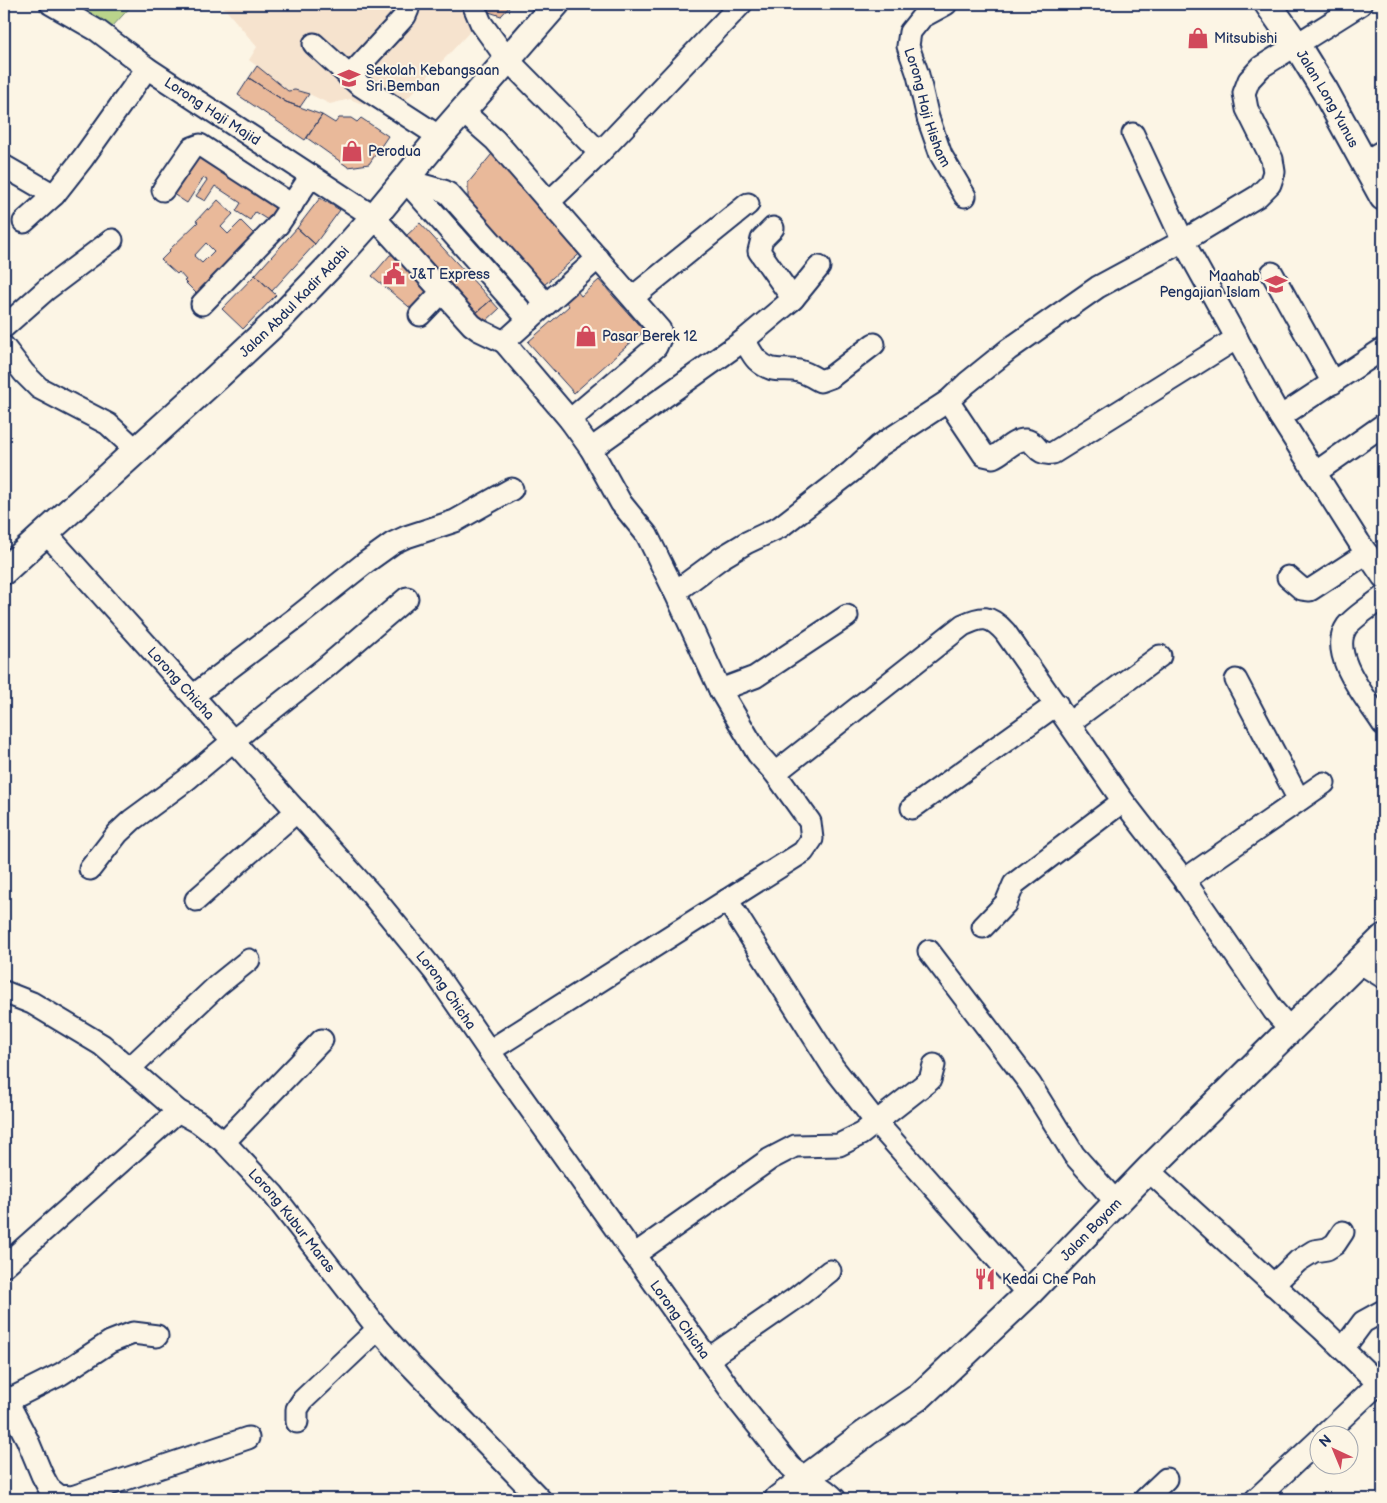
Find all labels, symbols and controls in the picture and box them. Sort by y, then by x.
shop icon: Mitsubishi [1185,25,1211,51]
place label: Mitsubishi [1214,30,1277,47]
street label: Lorong Haji Hisham [900,45,954,170]
street label: Jalan Long Yunus [1293,47,1362,151]
place label: Sekolah Kebangsaan Sri Bemban [366,62,500,95]
school or university icon: Sekolah Kebangsaan Sri Bemban [336,65,362,91]
street label: Lorong Haji Majid [161,74,263,149]
shop icon: Perodua [339,138,365,164]
place label: Perodua [368,143,421,160]
street label: Jalan Abdul Kadir Adabi [236,243,353,361]
public building icon: J&T Express [381,261,407,287]
place label: J&T Express [410,266,490,283]
place label: Maahab Pengajian Islam [1160,268,1260,301]
school or university icon: Maahab Pengajian Islam [1263,271,1289,297]
shop icon: Pasar Berek 12 [573,323,599,349]
place label: Pasar Berek 12 [602,328,698,345]
street label: Lorong Chicha [144,643,218,723]
street label: Lorong Chicha [412,948,480,1033]
street label: Lorong Kubur Maras [245,1165,339,1276]
street label: Jalan Bayam [1057,1195,1125,1265]
restaurant icon: Kedai Che Pah [972,1266,998,1292]
place label: Kedai Che Pah [1002,1271,1096,1288]
street label: Lorong Chicha [646,1277,714,1362]
north arrow [1310,1426,1360,1476]
text: N [1316,1431,1335,1451]

